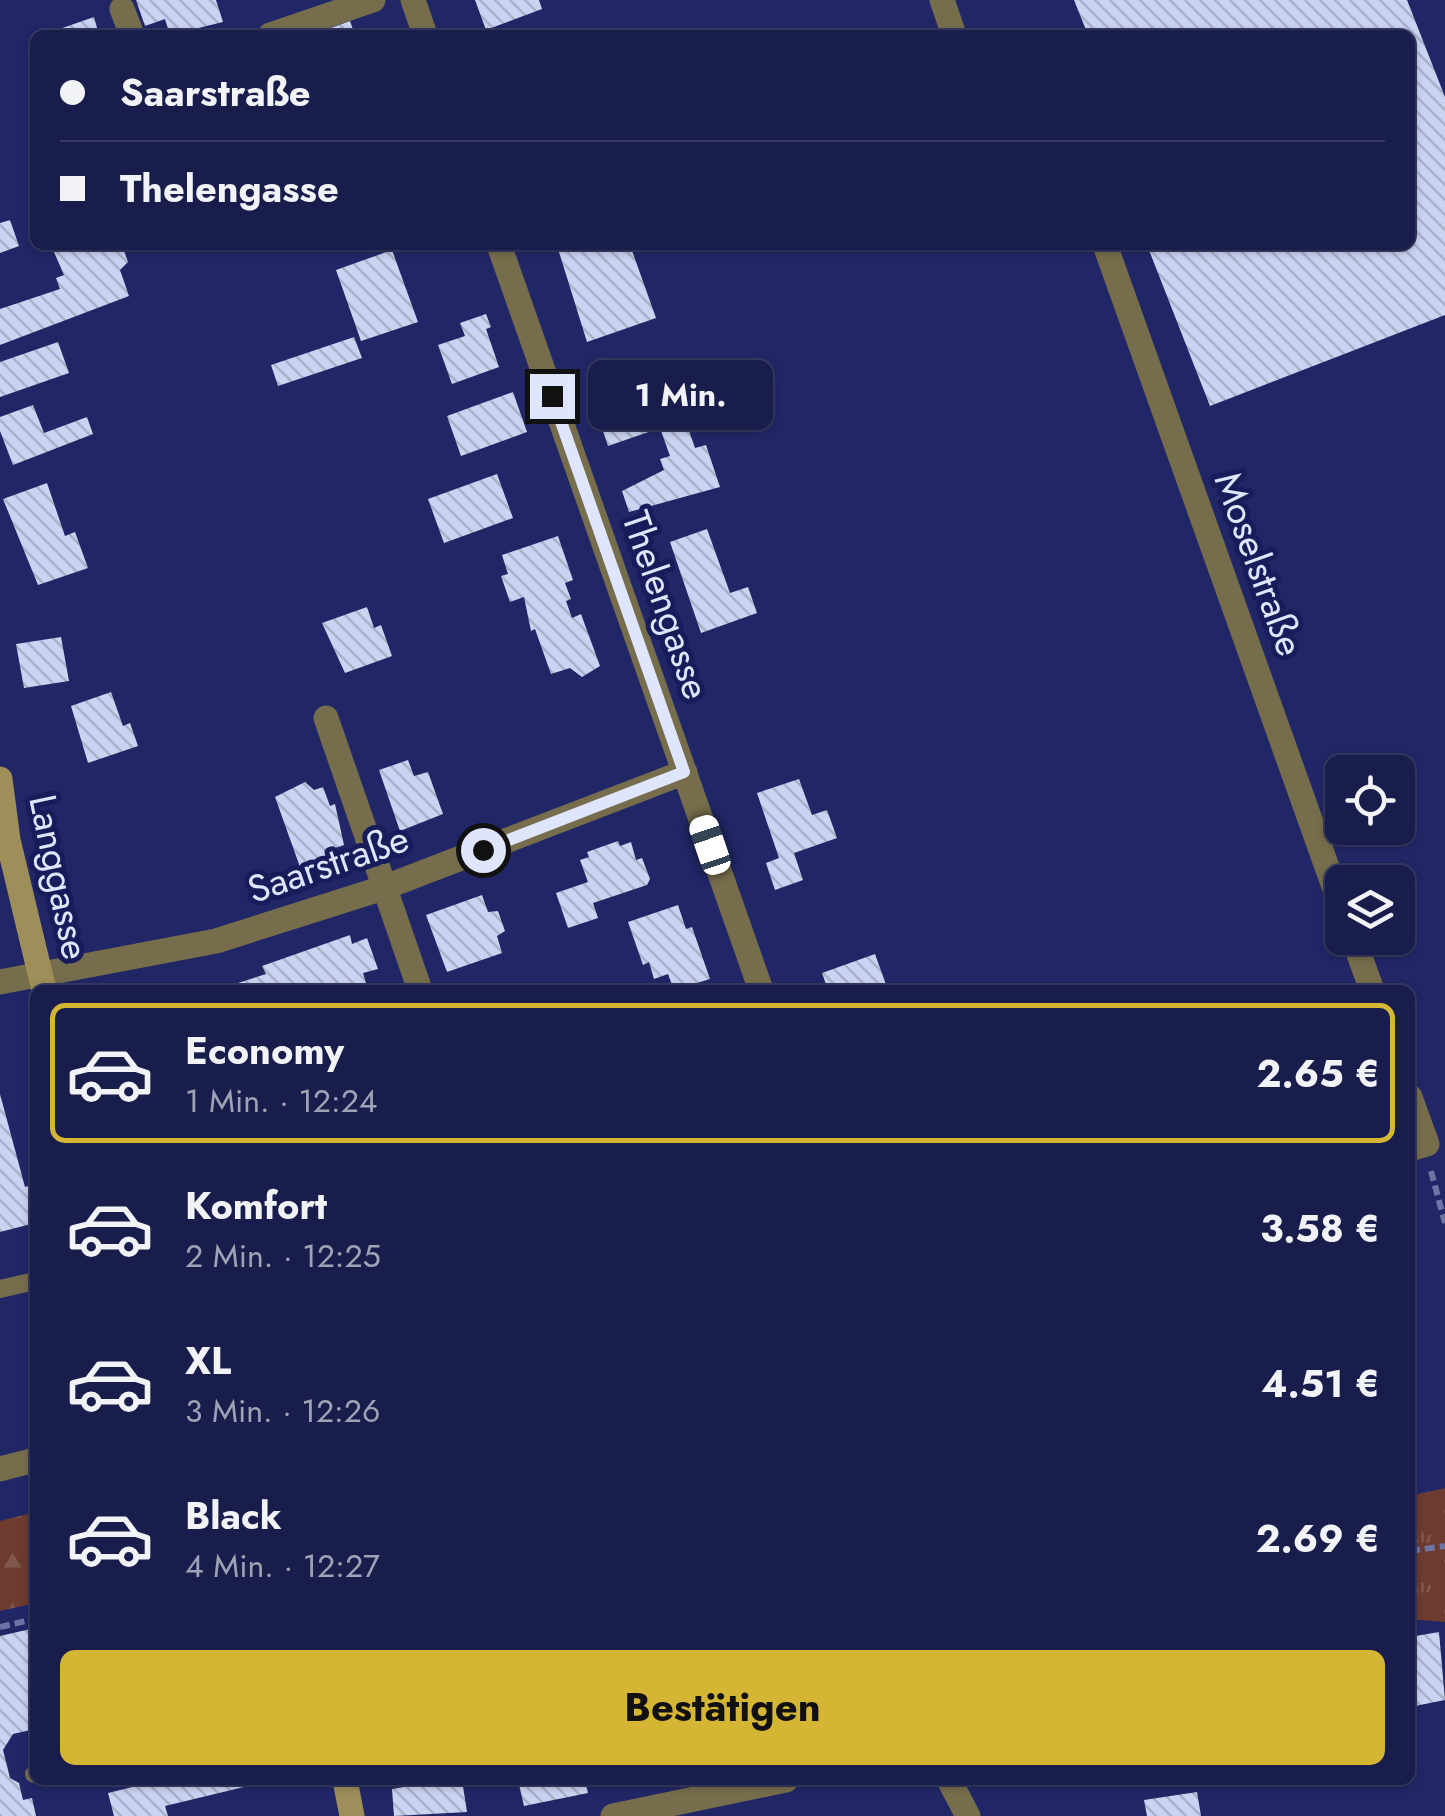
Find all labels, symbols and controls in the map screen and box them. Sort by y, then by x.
text: Saarstraße [120,65,311,120]
text: Thelengasse [120,161,339,216]
callout: 1 Min. [587,361,772,431]
text: 1 Min. [635,372,726,418]
route end [530,374,575,419]
street label: Moselstraße [1201,464,1318,663]
street label: Thelengasse [609,503,724,706]
map controls [1325,755,1415,955]
button: locate [1325,755,1415,845]
street label: Langgasse [15,789,104,964]
street label: Saarstraße [240,810,416,917]
car [686,812,734,878]
route start [461,828,506,873]
button: layers [1325,865,1415,955]
text: Economy [185,1023,344,1078]
icon: car [65,1028,155,1118]
text: 2.65 € [1257,1046,1380,1101]
text: 1 Min. · 12:24 [185,1078,378,1124]
text: Komfort [185,1178,327,1233]
icon: car [65,1183,155,1273]
text: 3.58 € [1260,1201,1380,1256]
text: 2 Min. · 12:25 [185,1233,381,1279]
text: XL [185,1333,231,1388]
icon: car [65,1338,155,1428]
text: 4.51 € [1261,1356,1380,1411]
text: 3 Min. · 12:26 [185,1388,380,1434]
text: Black [185,1488,282,1543]
icon: car [65,1493,155,1583]
text: 2.69 € [1256,1511,1380,1566]
text: 4 Min. · 12:27 [185,1543,380,1589]
button: Bestätigen [60,1650,1385,1765]

